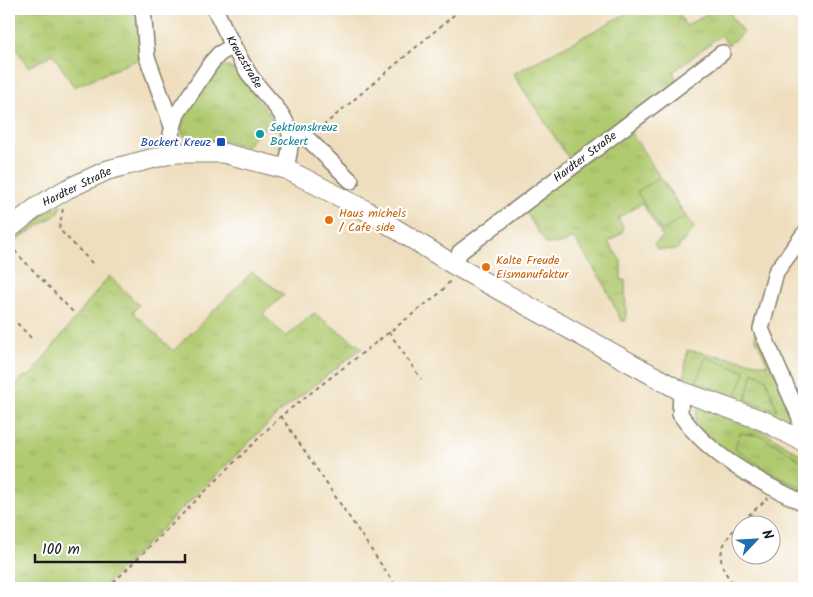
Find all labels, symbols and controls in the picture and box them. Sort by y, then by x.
street label: Kreuzstraße [221,32,268,93]
place label: Sektionskreuz Bockert [270,118,338,151]
street label: Hardter Straße [549,126,621,187]
marker: Sektionskreuz Bockert [254,128,266,140]
place label: Bockert Kreuz [141,133,211,152]
marker: Bockert Kreuz [215,136,227,148]
street label: Hardter Straße [39,162,116,212]
place label: Haus michels / Cafe side [339,204,406,237]
marker: Haus michels / Cafe side [323,214,335,226]
place label: Kalte Freude Eismanufaktur [496,251,570,284]
marker: Kalte Freude Eismanufaktur [480,261,492,273]
north arrow [730,514,780,564]
text: N [755,526,779,544]
scale bar [35,532,185,564]
text: 100 m [42,538,80,562]

